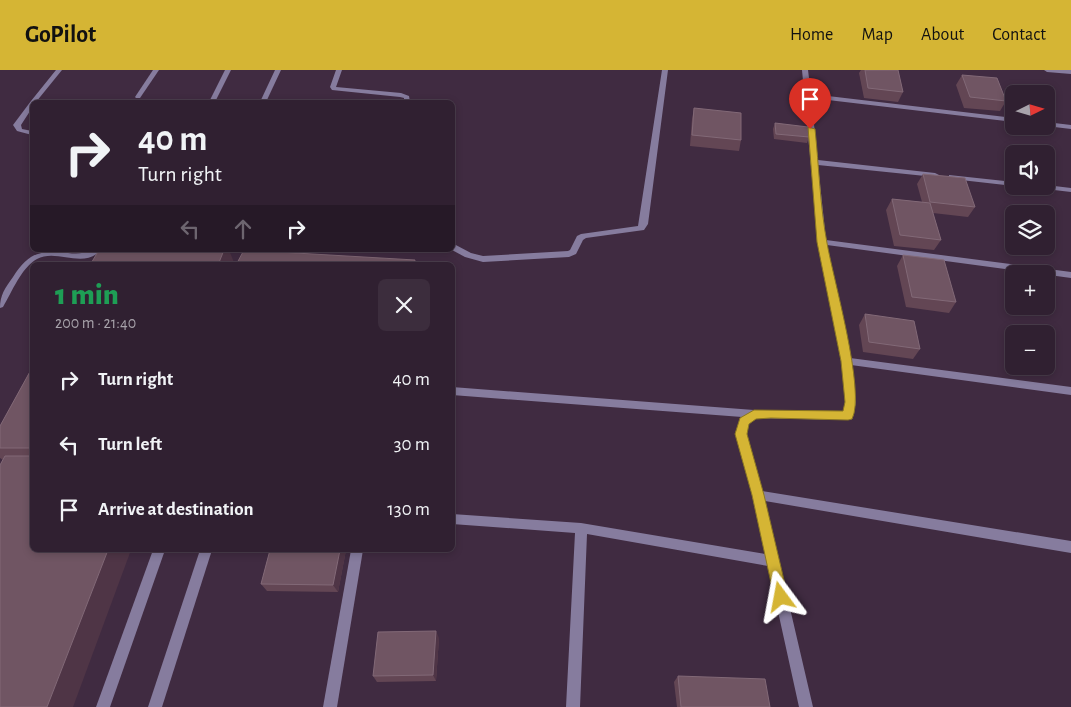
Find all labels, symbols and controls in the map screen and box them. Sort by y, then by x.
text: GoPilot [25,23,96,47]
text: Home [790,26,833,44]
text: Map [861,26,893,44]
text: About [921,26,964,44]
text: Contact [992,26,1046,44]
pin [789,78,831,129]
icon: arrive [796,85,824,113]
north arrow [1005,85,1055,135]
map controls [1005,85,1055,375]
icon: right [55,120,120,185]
text: 40 m [138,122,207,157]
button: sound [1005,145,1055,195]
text: Turn right [138,163,222,185]
button: layers [1005,205,1055,255]
icon: left [176,215,204,243]
icon: ahead [229,215,257,243]
icon: right [282,215,310,243]
button: + [1005,265,1055,315]
button: close [378,279,430,331]
text: 1 min [55,280,119,310]
text: 200 m · 21:40 [55,315,136,331]
button: − [1005,325,1055,375]
icon: right [55,366,83,394]
text: Turn right [98,370,173,389]
text: 40 m [392,370,430,389]
icon: left [55,431,83,459]
text: Turn left [98,435,162,454]
text: 30 m [394,435,430,454]
icon: arrive [55,496,83,524]
text: Arrive at destination [98,500,254,519]
text: 130 m [387,500,430,519]
position arrow [754,570,806,622]

